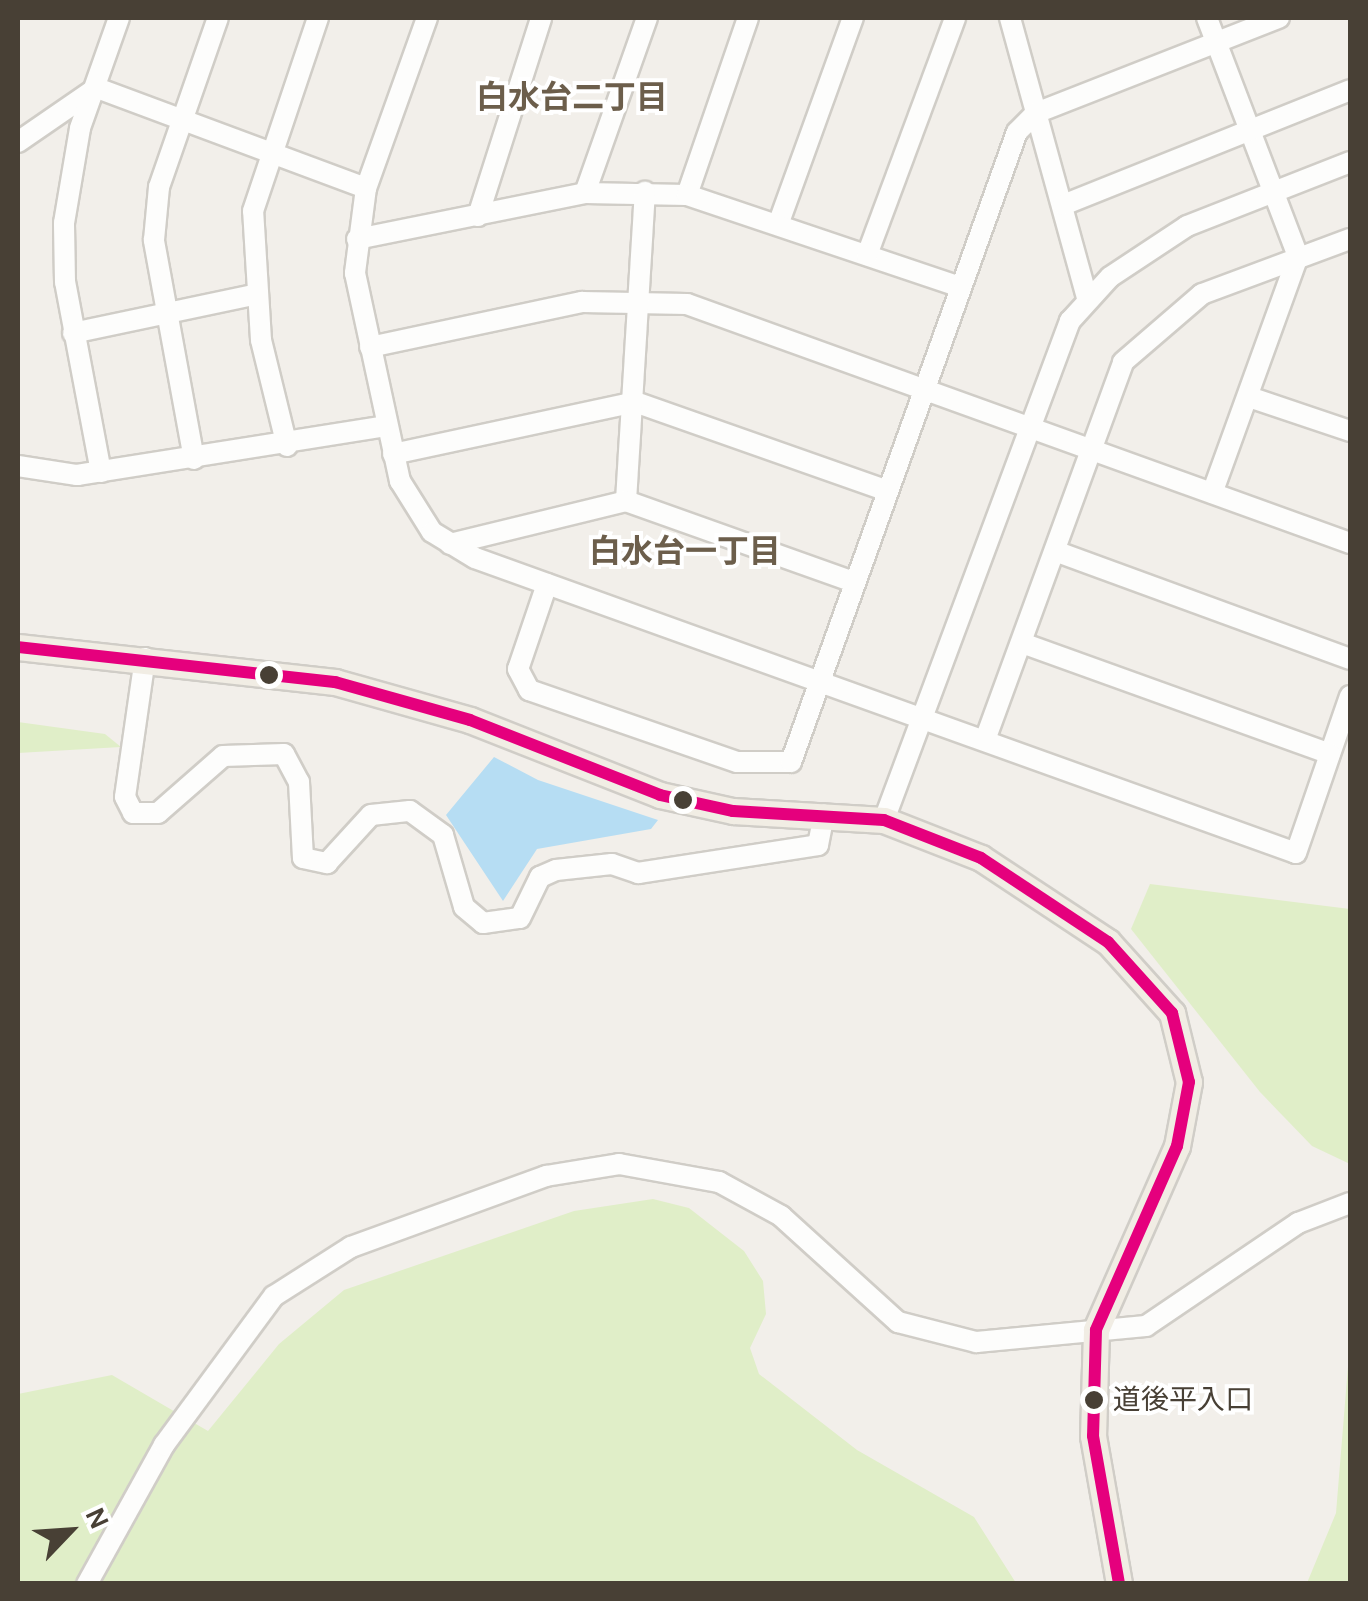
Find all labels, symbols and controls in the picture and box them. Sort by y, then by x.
district label: 白水台二丁目 [476,79,668,117]
district label: 白水台一丁目 [589,533,781,571]
unlabelled marker [259,665,279,685]
unlabelled marker [673,790,693,810]
place label: 道後平入口 [1113,1383,1253,1417]
marker: 道後平入口 [1084,1390,1104,1410]
north arrow [20,1481,120,1581]
text: N [78,1502,117,1534]

